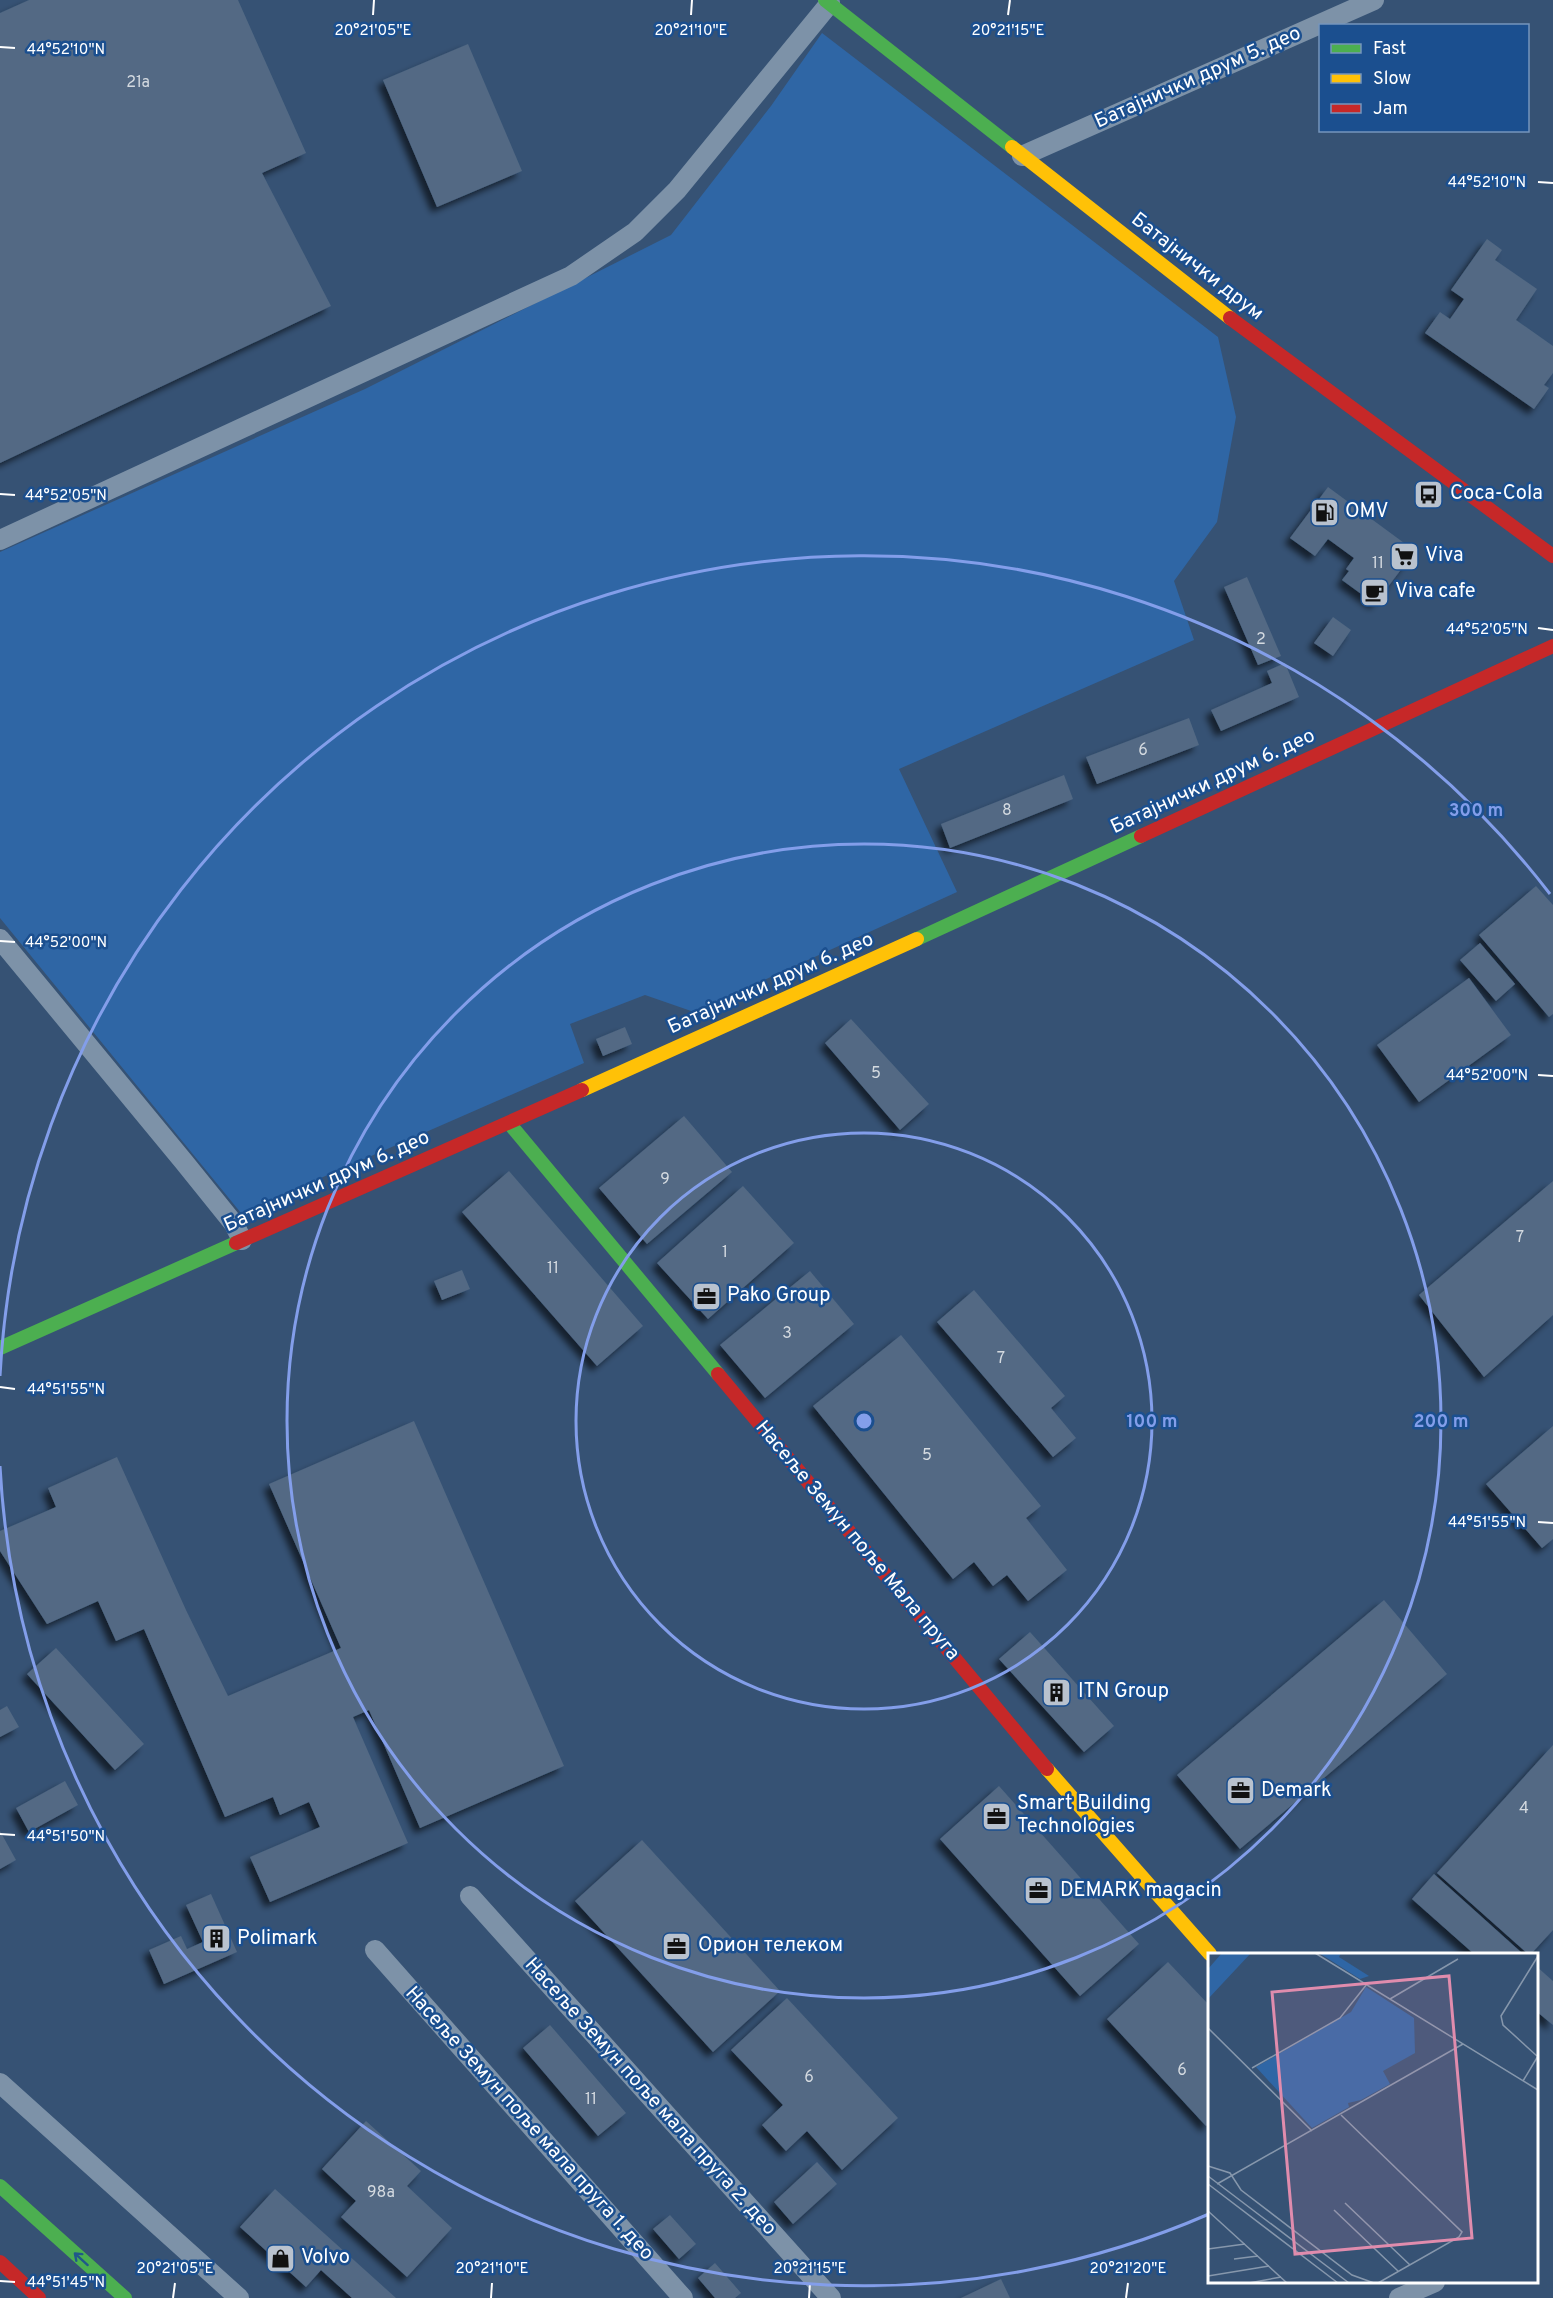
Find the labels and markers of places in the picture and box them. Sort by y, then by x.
bus stop icon: Coca-Cola [1413,478,1445,510]
place label: Coca-Cola [1450,481,1543,507]
fuel station icon: OMV [1308,496,1340,528]
place label: OMV [1345,499,1389,525]
supermarket icon: Viva [1388,540,1420,572]
place label: Viva [1425,543,1463,569]
cafe icon: Viva cafe [1358,576,1390,608]
place label: Viva cafe [1395,579,1475,605]
office icon: Pako Group [690,1280,722,1312]
place label: Pako Group [727,1283,831,1309]
centre of rings [854,1411,874,1431]
building icon: ITN Group [1041,1676,1073,1708]
place label: ITN Group [1078,1679,1169,1705]
office icon: Demark [1224,1775,1256,1807]
place label: Demark [1261,1778,1332,1804]
place label: Smart Building Technologies [1017,1791,1151,1840]
office icon: Smart Building Technologies [980,1800,1012,1832]
office icon: DEMARK magacin [1023,1875,1055,1907]
place label: DEMARK magacin [1060,1878,1222,1904]
building icon: Polimark [200,1923,232,1955]
place label: Polimark [237,1926,317,1952]
office icon: Орион телеком [661,1930,693,1962]
place label: Орион телеком [698,1933,843,1959]
shop icon: Volvo [264,2242,296,2274]
place label: Volvo [301,2245,350,2271]

